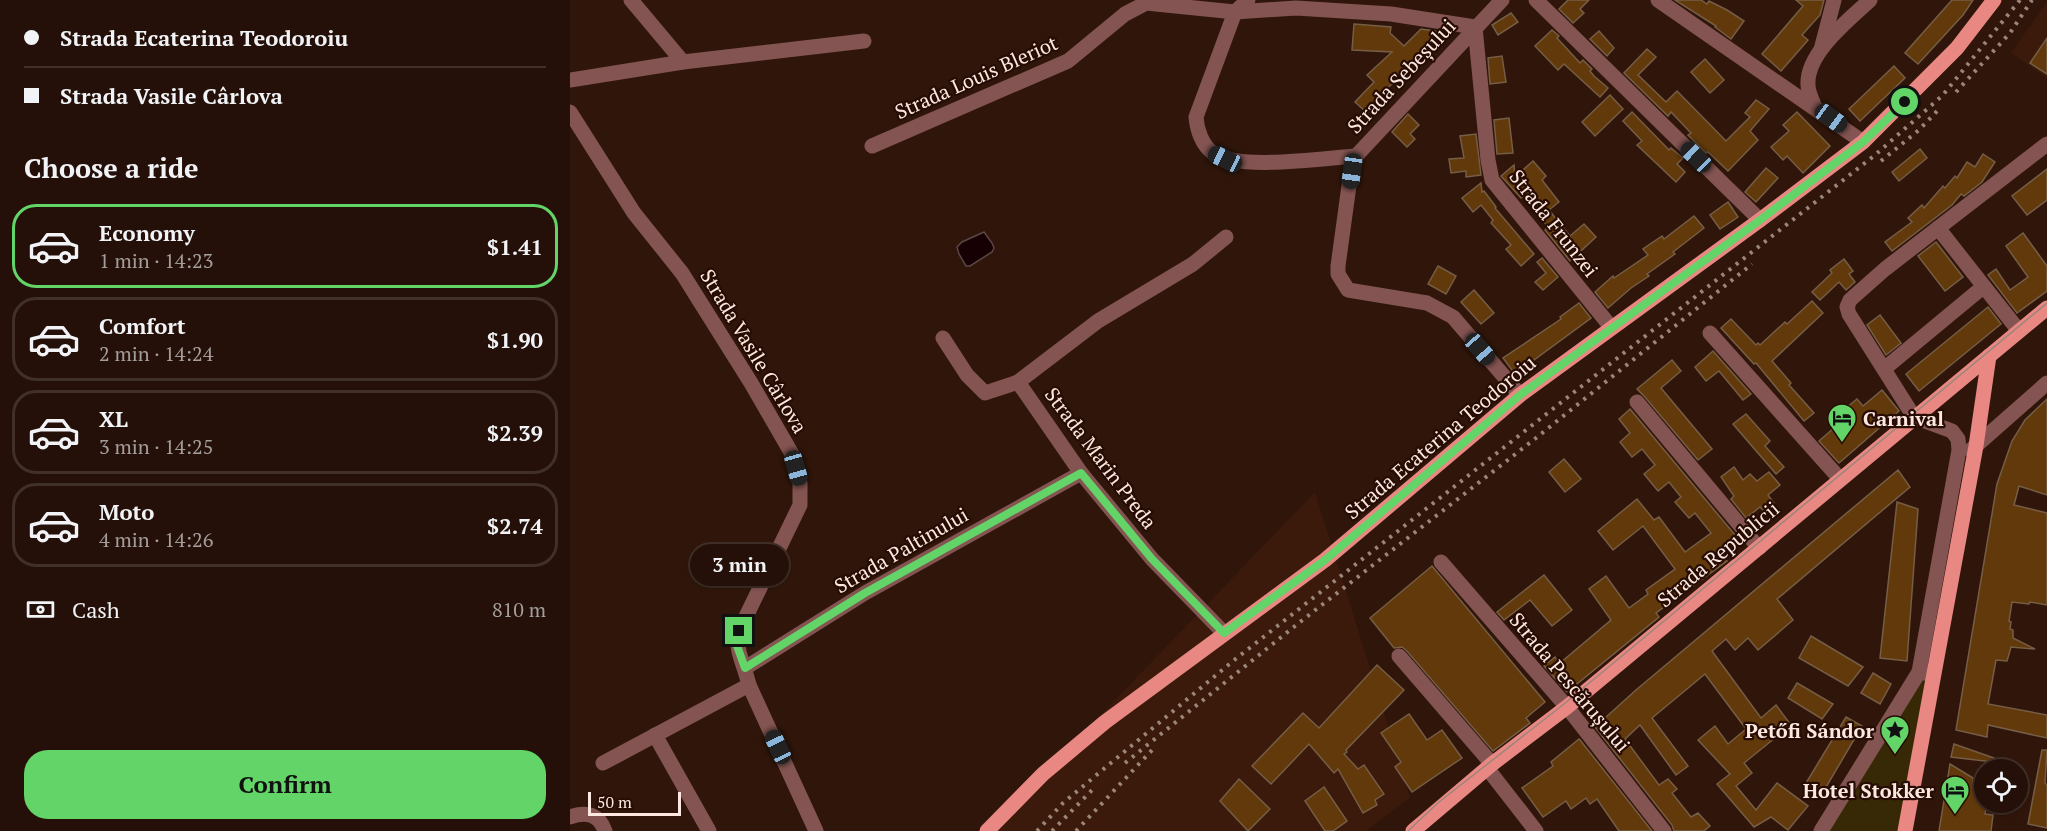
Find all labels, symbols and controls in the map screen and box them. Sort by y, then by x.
street label: Strada Sebeșului [1341,13,1461,139]
text: Strada Ecaterina Teodoroiu [60,23,348,52]
street label: Strada Louis Bleriot [890,29,1062,125]
text: Strada Vasile Cârlova [60,81,283,110]
route start [1891,88,1918,115]
car [1811,100,1851,136]
car [1677,138,1715,176]
car [1205,143,1245,175]
text: Choose a ride [24,150,199,186]
car [1341,152,1363,190]
street label: Strada Frunzei [1503,164,1605,282]
text: Economy [99,218,195,247]
icon: car [27,219,81,273]
text: $1.41 [487,232,543,261]
text: 1 min · 14:23 [99,247,213,274]
street label: Strada Vasile Cârlova [694,264,814,438]
text: Comfort [99,311,185,340]
icon: car [27,312,81,366]
text: $1.90 [487,325,543,354]
car [1461,330,1499,368]
text: 2 min · 14:24 [99,340,213,367]
street label: Strada Ecaterina Teodoroiu [1339,349,1541,525]
street label: Strada Marin Preda [1039,382,1163,534]
hotel icon: Carnival [1826,402,1858,444]
text: XL [99,404,128,433]
icon: car [27,405,81,459]
place label: Carnival [1863,405,1944,432]
text: $2.39 [487,418,543,447]
text: 3 min · 14:25 [99,433,213,460]
car [782,448,810,488]
street label: Strada Republicii [1651,495,1785,613]
text: Moto [99,497,154,526]
icon: car [27,498,81,552]
street label: Strada Paltinului [829,501,973,599]
text: $2.74 [487,511,543,540]
text: 4 min · 14:26 [99,526,213,553]
callout: 3 min [690,544,789,586]
text: 3 min [712,551,767,578]
icon: cash [24,593,57,626]
text: Cash [72,595,120,624]
text: 810 m [492,596,546,623]
street label: Strada Pescărușului [1504,607,1636,757]
route end [725,617,752,644]
place icon: Petőfi Sándor [1879,714,1911,756]
place label: Petőfi Sándor [1745,717,1874,744]
car [762,727,794,767]
button: Confirm [24,750,546,819]
map controls [1974,759,2028,813]
button: locate [1974,759,2028,813]
hotel icon: Hotel Stokker [1939,774,1971,816]
place label: Hotel Stokker [1803,777,1934,804]
scale bar [588,789,681,816]
text: 50 m [597,791,632,813]

